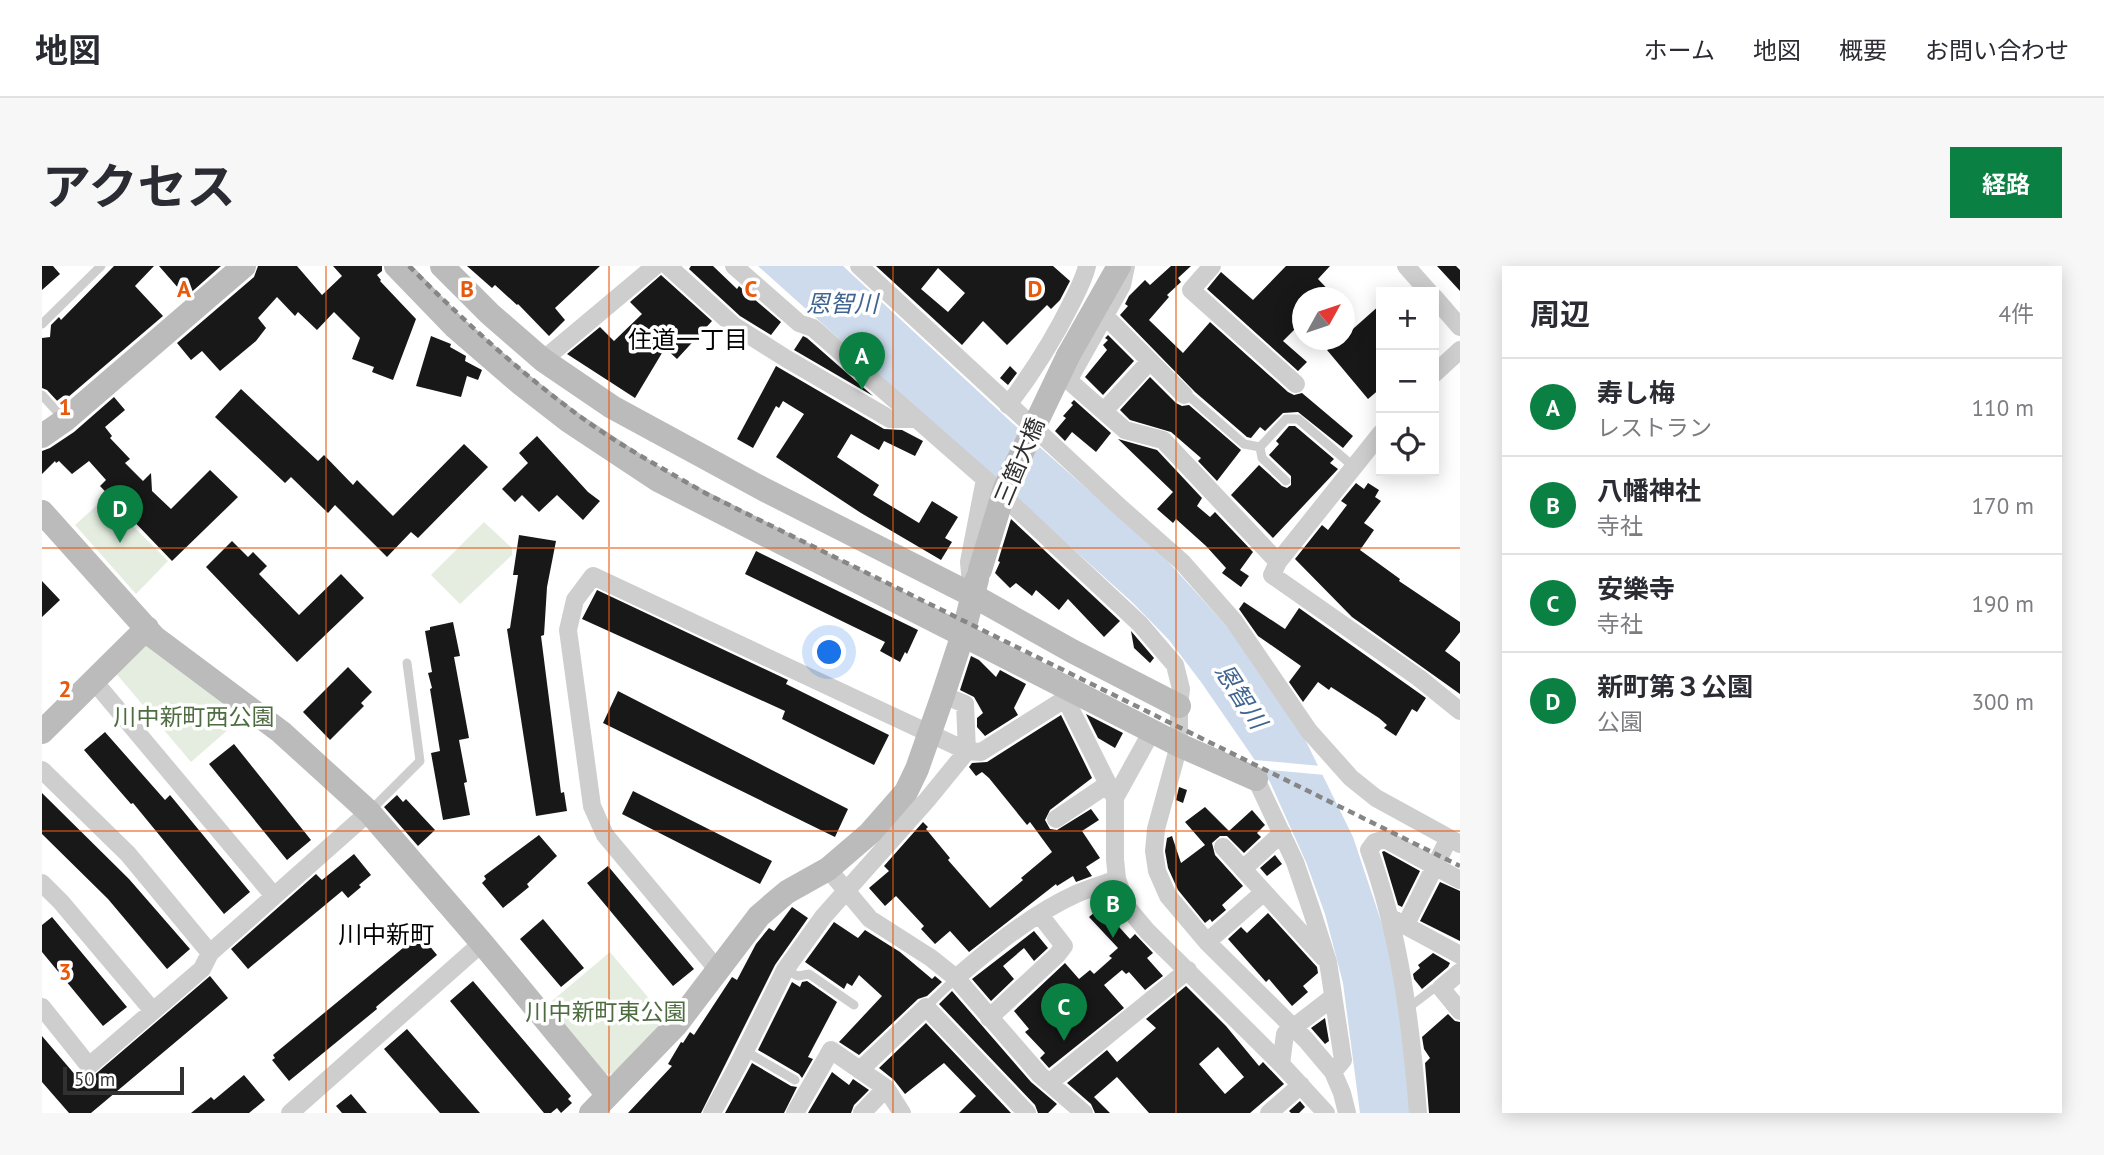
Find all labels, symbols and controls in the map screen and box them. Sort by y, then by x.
text: 地図 [35,28,101,71]
text: ホーム [1644,35,1715,66]
text: 地図 [1753,35,1801,66]
text: 概要 [1839,35,1887,66]
text: お問い合わせ [1925,35,2069,66]
button: 経路 [1950,147,2062,218]
text: アクセス [42,154,236,218]
text: A [177,274,191,303]
text: B [460,274,474,303]
text: C [745,274,758,303]
text: D [1028,274,1042,303]
north arrow [1292,287,1355,350]
map controls [1376,287,1439,476]
button: + [1376,287,1439,350]
water label: 恩智川 [806,288,881,319]
text: 周辺 [1530,294,1590,333]
text: 4件 [1998,299,2034,328]
district label: 住道一丁目 [628,324,748,355]
pin: A [839,332,885,390]
button: − [1376,350,1439,413]
text: 寿し梅 [1597,376,1675,409]
text: 1 [58,392,72,421]
text: A [1546,393,1560,422]
text: 110 m [1972,393,2034,422]
street label: 三箇大橋 [988,413,1050,509]
button: locate [1376,413,1439,476]
text: レストラン [1597,413,1712,442]
text: 八幡神社 [1597,474,1701,507]
pin: D [97,485,143,543]
text: B [1546,491,1560,520]
text: 170 m [1972,491,2034,520]
text: 寺社 [1597,511,1643,540]
text: 安樂寺 [1597,572,1675,605]
text: C [1547,589,1559,618]
text: 190 m [1972,589,2034,618]
text: 寺社 [1597,609,1643,638]
your location [812,635,846,669]
water label: 恩智川 [1208,657,1275,737]
text: 新町第３公園 [1597,670,1753,703]
text: 2 [58,674,72,703]
text: D [1546,687,1560,716]
text: 300 m [1972,687,2034,716]
park label: 川中新町西公園 [114,702,275,731]
text: 公園 [1597,707,1643,736]
pin: B [1090,880,1136,938]
district label: 川中新町 [338,919,434,950]
text: 3 [58,957,72,986]
pin: C [1041,983,1087,1041]
park label: 川中新町東公園 [526,997,687,1026]
scale bar [63,1064,184,1096]
text: 50 m [74,1067,115,1091]

